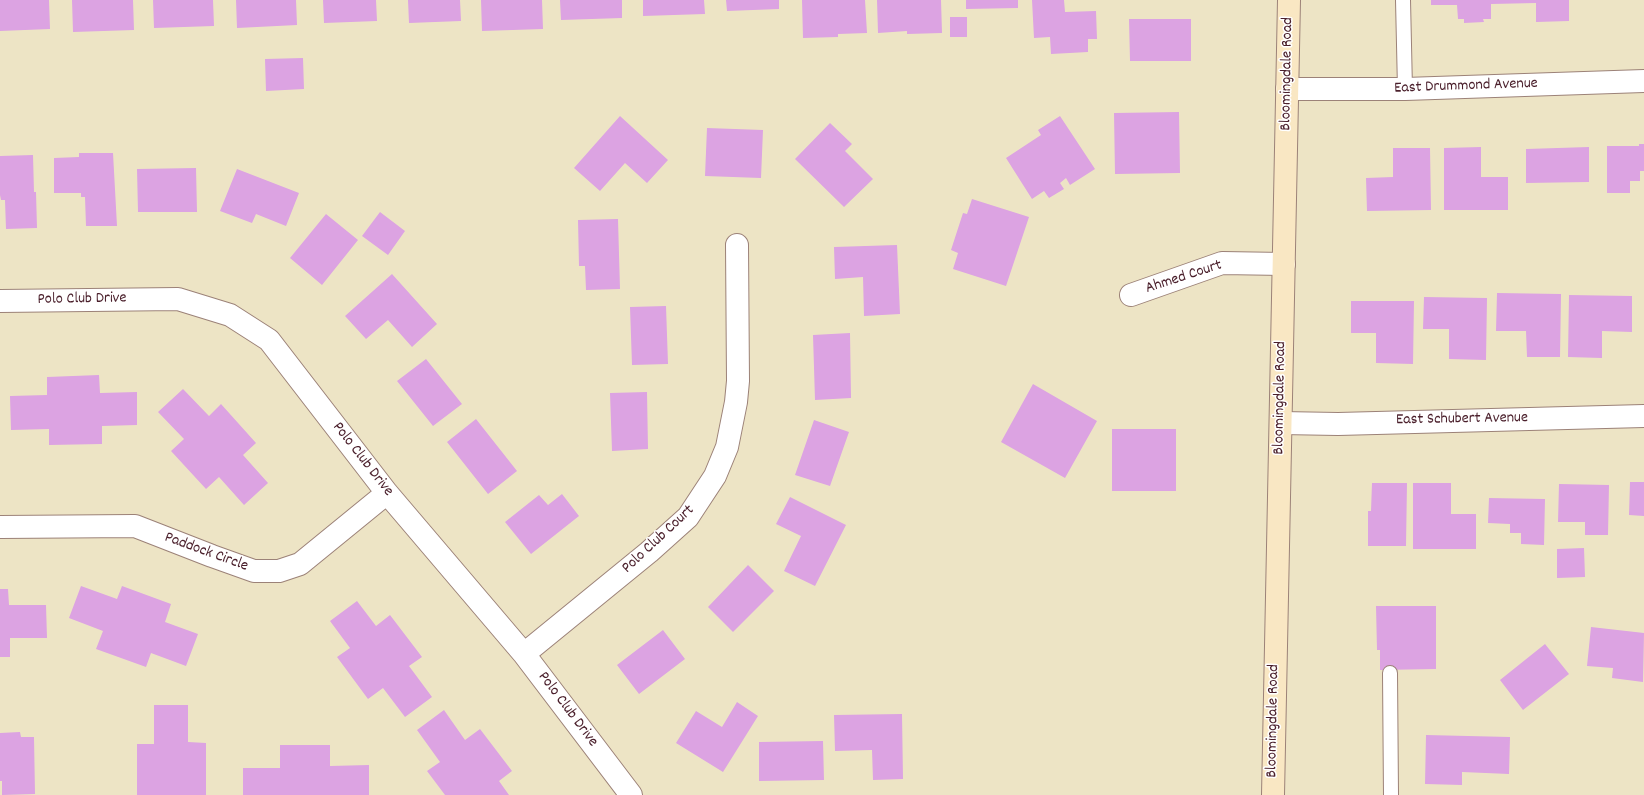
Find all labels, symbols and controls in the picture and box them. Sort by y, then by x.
street label: Bloomingdale Road [1277,17,1299,131]
street label: East Drummond Avenue [1394,75,1538,99]
street label: Ahmed Court [1143,257,1225,299]
street label: Polo Club Drive [37,290,127,310]
street label: Bloomingdale Road [1270,341,1292,455]
street label: East Schubert Avenue [1396,409,1528,431]
street label: Polo Club Drive [327,419,397,501]
street label: Polo Club Court [619,502,699,578]
street label: Paddock Circle [162,529,250,577]
street label: Bloomingdale Road [1263,664,1285,778]
street label: Polo Club Drive [533,669,601,751]

